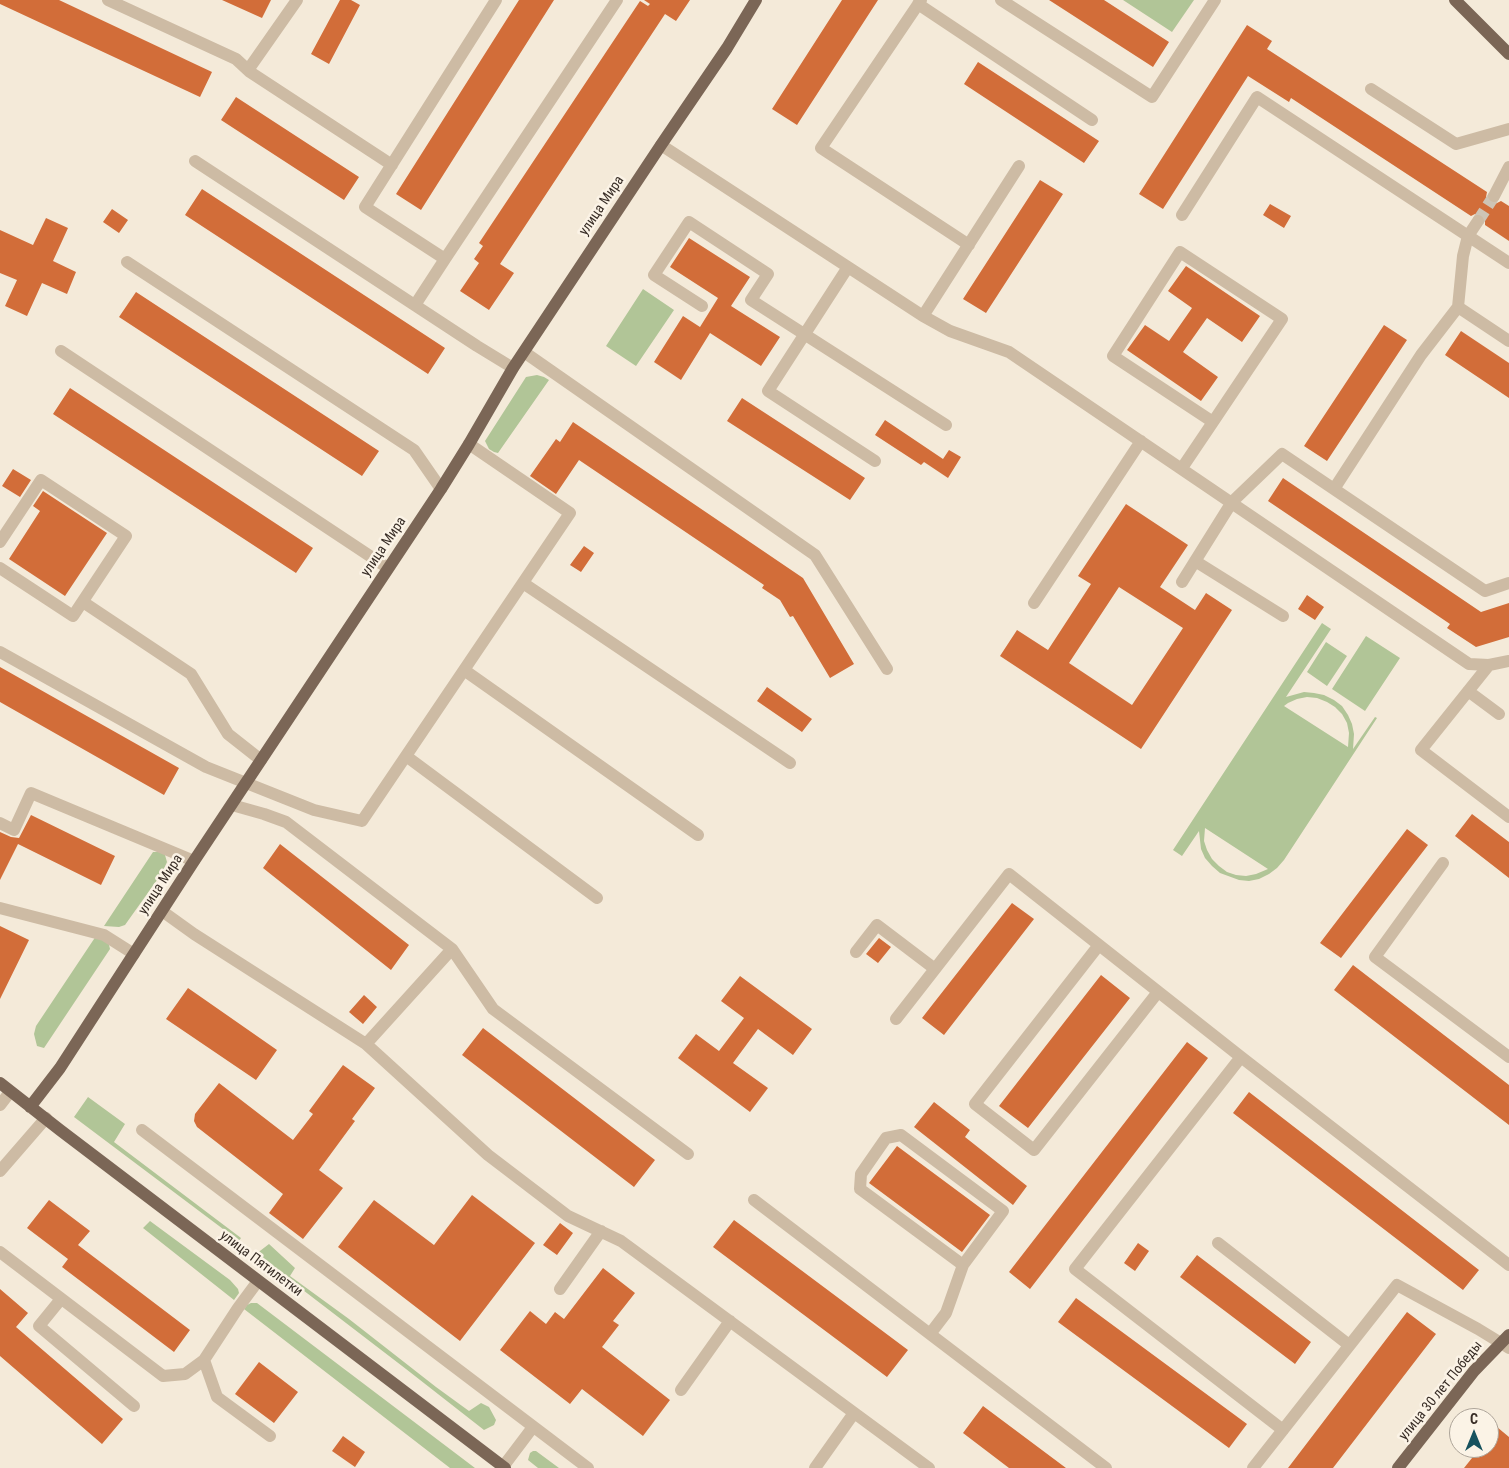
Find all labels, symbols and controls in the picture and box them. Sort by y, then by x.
street label: улица Мира [576,173,628,239]
street label: улица Мира [358,514,410,580]
street label: улица Мира [135,852,187,918]
street label: улица Пятилетки [216,1227,306,1301]
street label: улица 30 лет Победы [1396,1338,1486,1444]
north arrow [1449,1408,1499,1458]
text: С [1470,1411,1478,1427]

